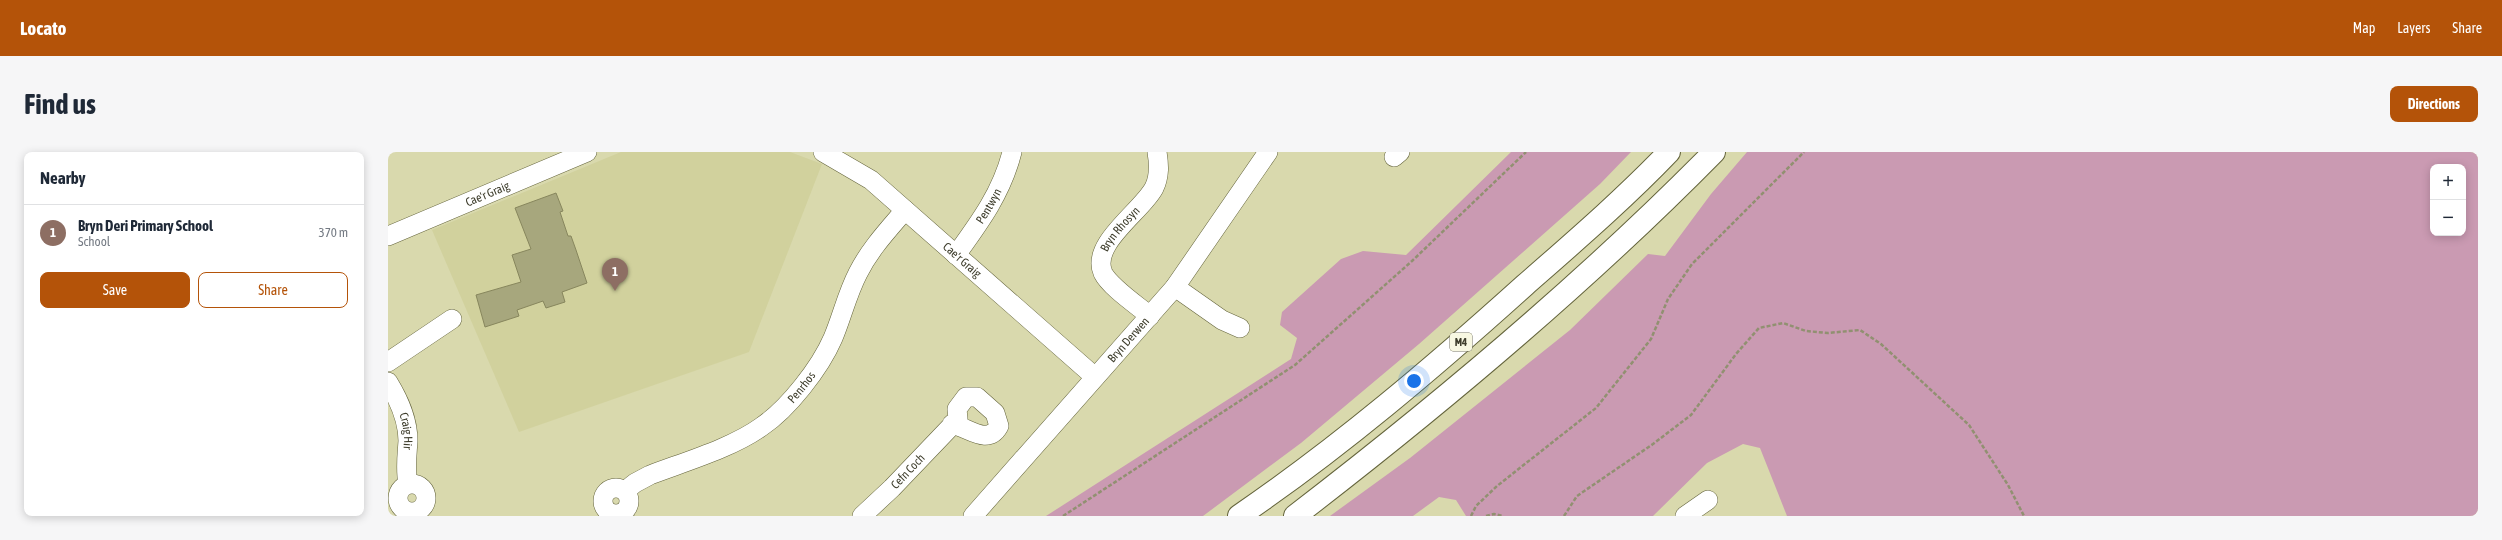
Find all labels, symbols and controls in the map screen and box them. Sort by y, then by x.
text: Locato [20,17,66,39]
text: Map [2353,20,2375,36]
text: Layers [2397,20,2430,36]
text: Share [2452,20,2482,36]
button: Directions [2390,86,2478,122]
text: Find us [24,88,96,120]
map controls [2430,164,2466,236]
button: + [2430,164,2466,200]
text: Nearby [40,168,86,188]
street label: Cae'r Graig [463,178,512,209]
street label: Pentwyn [973,186,1005,226]
button: − [2430,200,2466,236]
street label: Bryn Rhosyn [1097,204,1143,254]
text: Bryn Deri Primary School [78,217,213,234]
text: 1 [50,225,56,240]
text: 370 m [319,225,348,240]
text: School [78,234,110,249]
street label: Cae'r Graig [940,240,985,281]
pin: 1 [602,258,628,291]
button: Save [40,272,190,308]
button: Share [198,272,348,308]
street label: Bryn Derwen [1105,314,1152,365]
road number: M4 [1450,333,1472,351]
street label: Penrhos [785,369,818,406]
your location [1404,371,1424,391]
street label: Craig Hir [396,411,415,451]
street label: Cefn Coch [888,451,928,492]

